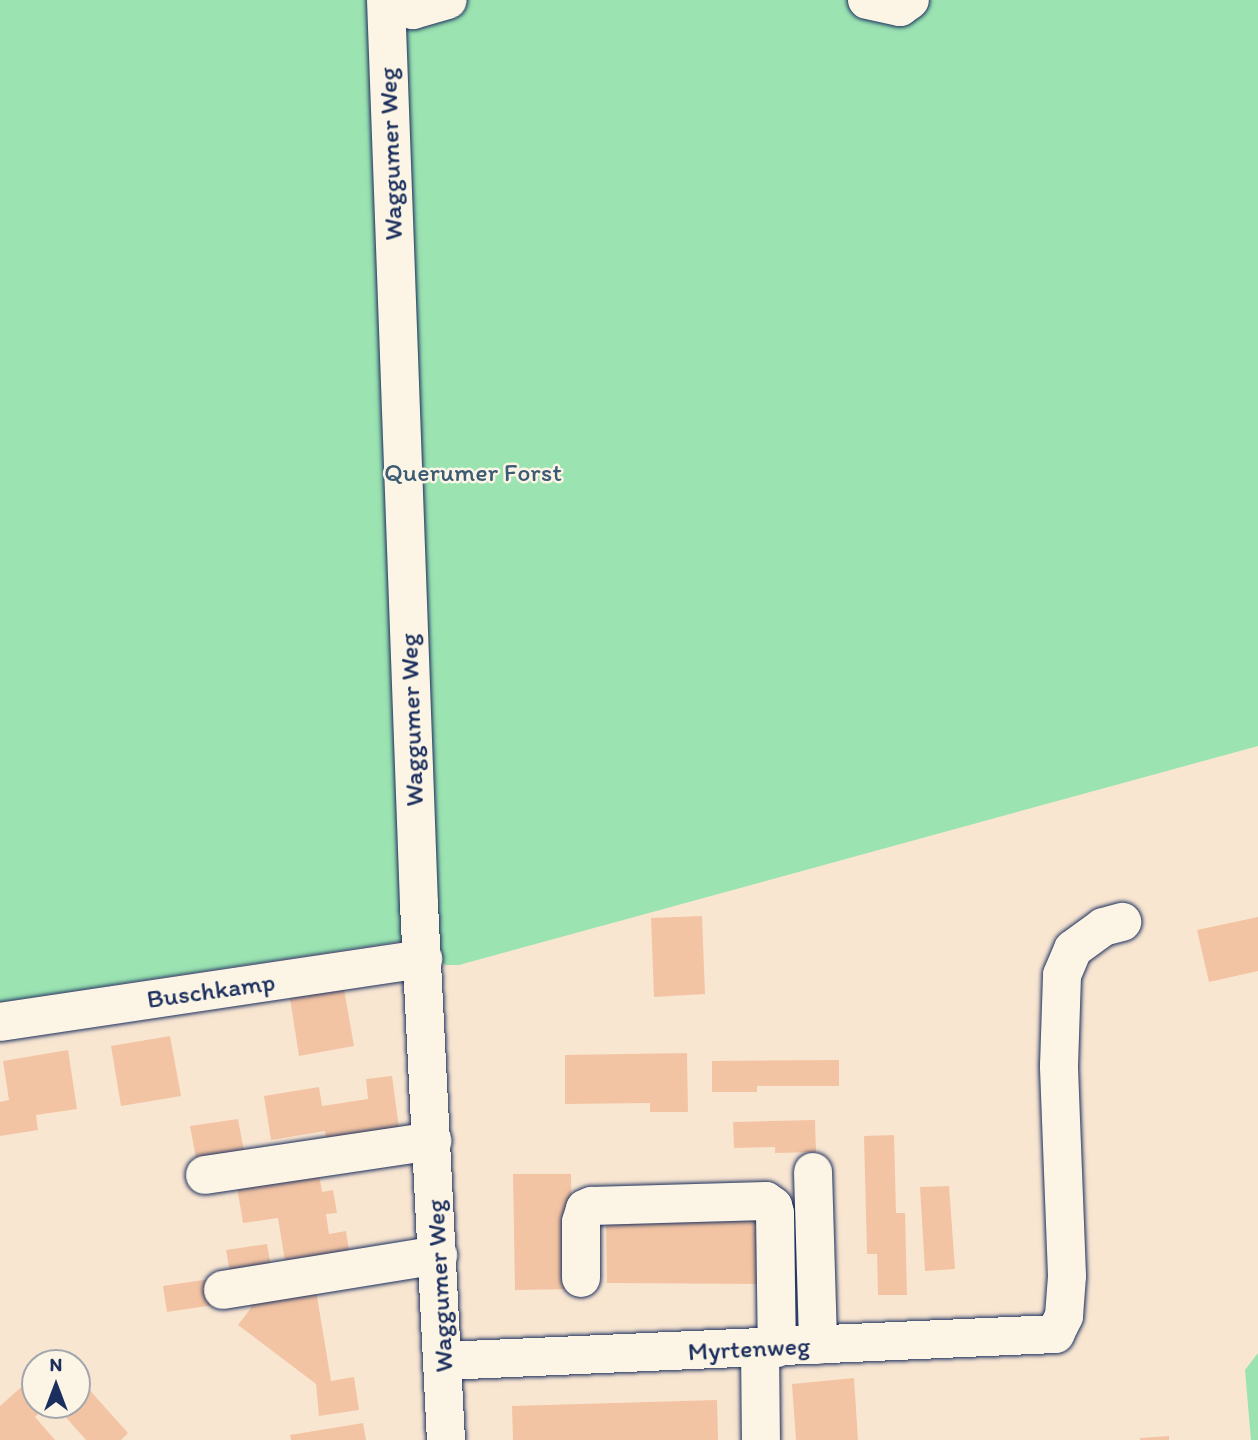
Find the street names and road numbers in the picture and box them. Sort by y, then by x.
street label: Waggumer Weg [372,67,410,241]
street label: Waggumer Weg [393,633,431,807]
street label: Buschkamp [145,967,277,1015]
street label: Waggumer Weg [420,1199,460,1373]
street label: Myrtenweg [687,1330,811,1368]

